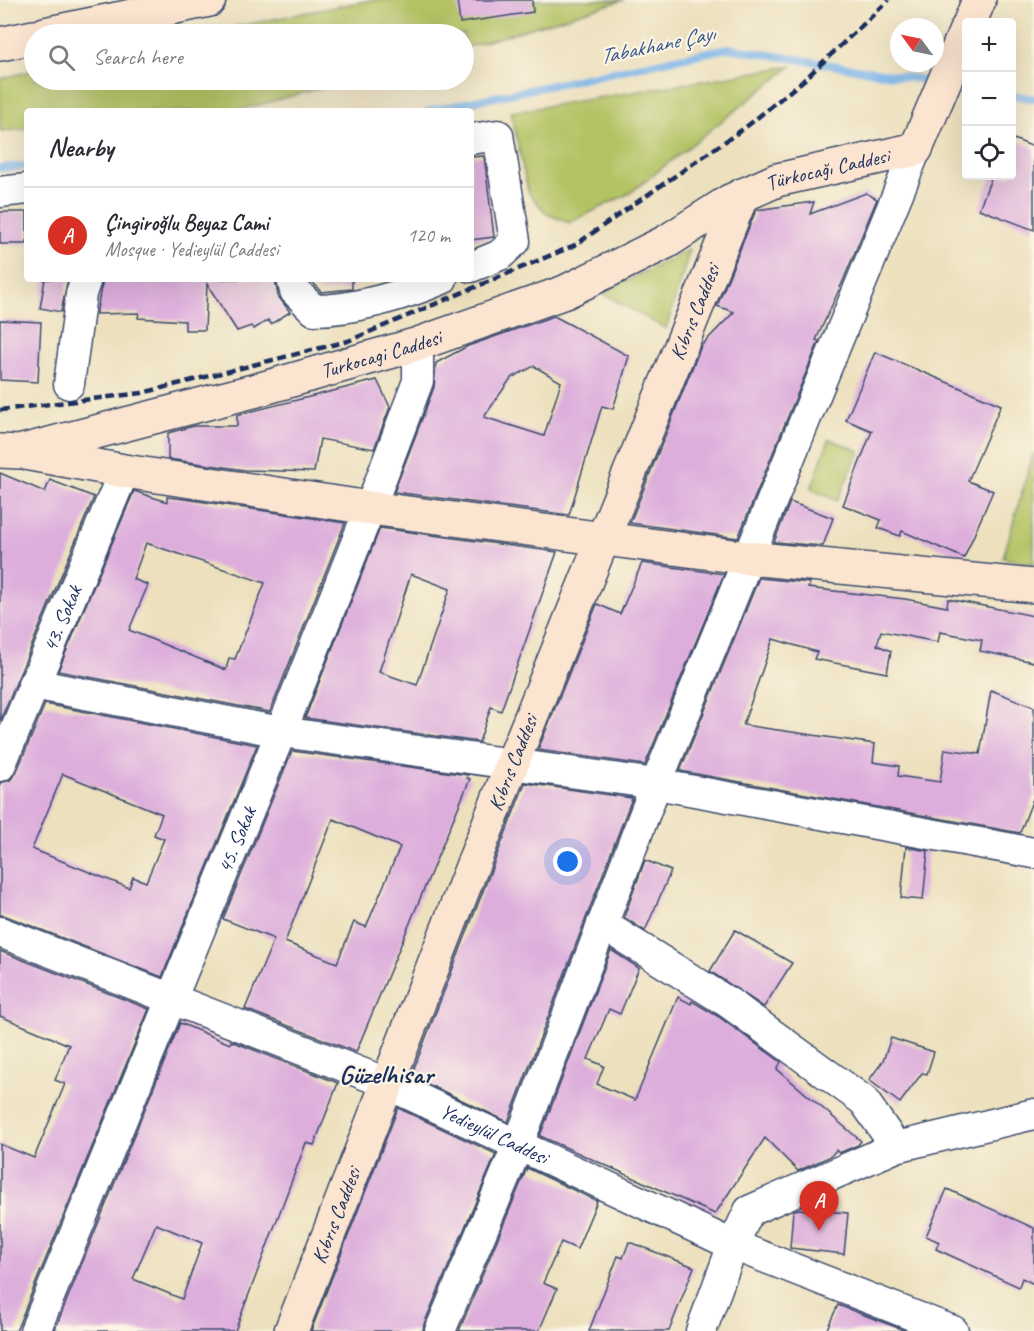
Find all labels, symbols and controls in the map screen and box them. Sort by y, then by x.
north arrow [890,18,944,72]
map controls [962,18,1016,180]
button: + [962,18,1016,72]
water label: Tabakhane Çayı [597,19,720,71]
search box [24,24,474,90]
icon: search [45,41,78,74]
text: Search here [93,43,183,71]
button: − [962,72,1016,126]
button: locate [962,126,1016,180]
text: Nearby [48,131,113,164]
street label: Türkocağı Caddesi [761,142,895,197]
text: Çingiroğlu Beyaz Cami [105,209,269,237]
text: A [62,223,73,248]
text: 120 m [407,223,450,248]
text: Mosque · Yedieylül Caddesi [105,237,278,262]
street label: Kıbrıs Caddesi [664,258,727,364]
street label: Turkocagi Caddesi [318,323,448,384]
street label: 43. Sokak [37,580,88,656]
street label: Kıbrıs Caddesi [482,708,545,814]
street label: 45. Sokak [212,802,262,877]
your location [553,847,582,876]
district label: Güzelhisar [339,1057,436,1091]
street label: Yedieylül Caddesi [436,1098,555,1171]
street label: Kıbrıs Caddesi [306,1161,368,1267]
pin: A [800,1182,838,1231]

